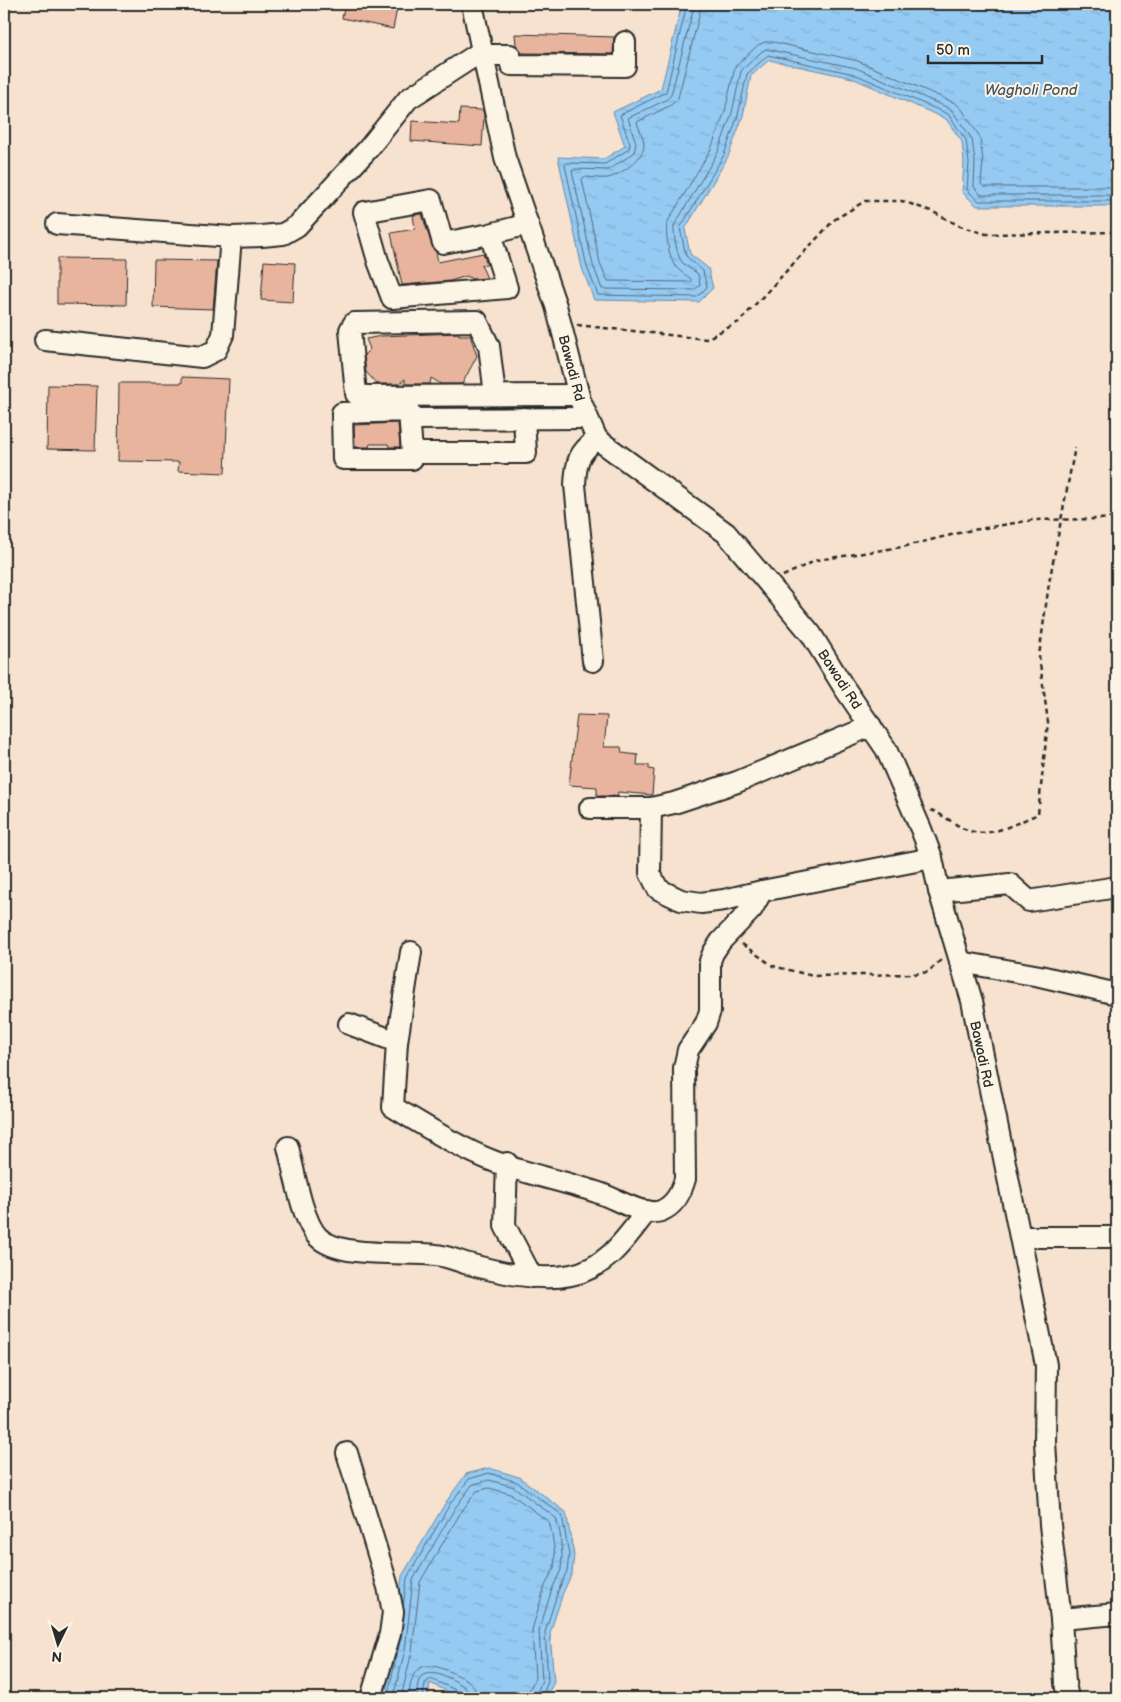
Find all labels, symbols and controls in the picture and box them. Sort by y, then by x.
scale bar [928,32,1042,64]
text: 50 m [936,41,970,60]
water label: Wagholi Pond [985,81,1078,100]
street label: Bawadi Rd [555,333,589,403]
street label: Bawadi Rd [814,646,865,712]
street label: Bawadi Rd [966,1019,997,1089]
north arrow [32,1620,82,1670]
text: N [51,1648,63,1665]

